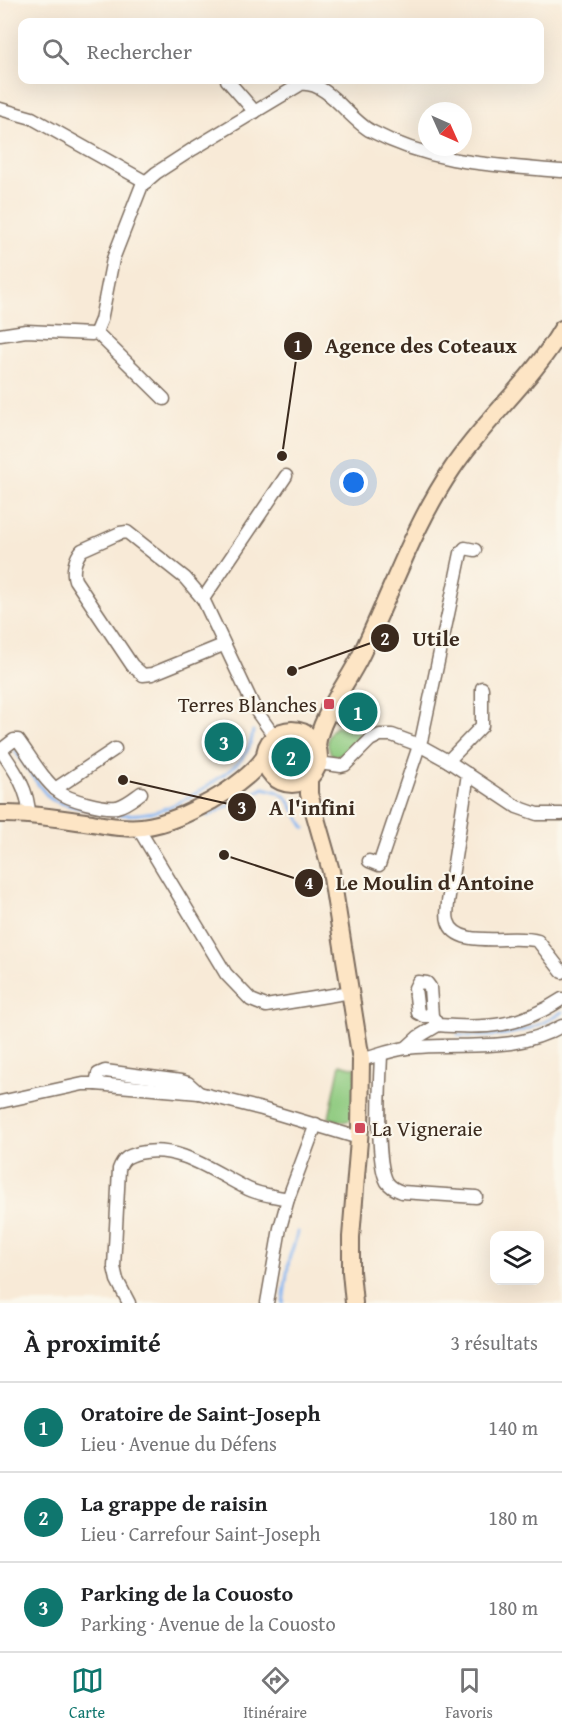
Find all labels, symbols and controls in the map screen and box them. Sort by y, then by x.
search box [18,18,544,84]
icon: search [39,35,72,68]
text: Rechercher [87,35,192,67]
north arrow [418,102,472,156]
callout: Agence des Coteaux [283,326,529,366]
text: Agence des Coteaux [325,329,517,361]
text: 1 [293,332,303,359]
your location [339,468,368,497]
callout: Utile [370,618,472,658]
text: Utile [412,622,460,654]
text: 2 [380,625,390,652]
place label: Terres Blanches [178,689,317,720]
pin: 1 [338,690,378,734]
marker: Terres Blanches [322,697,336,711]
pin: 3 [204,720,244,764]
pin: 2 [272,734,310,780]
callout: A l'infini [227,787,367,827]
text: A l'infini [269,791,355,823]
text: 3 [237,794,247,821]
callout: Le Moulin d'Antoine [294,863,547,903]
text: Le Moulin d'Antoine [336,866,534,898]
text: 4 [304,869,314,896]
place label: La Vigneraie [372,1113,483,1144]
marker: La Vigneraie [353,1121,367,1135]
map controls [490,1231,544,1285]
button: layers [490,1231,544,1285]
text: À proximité [24,1323,161,1362]
text: 3 résultats [450,1328,538,1357]
text: Oratoire de Saint-Joseph [81,1397,321,1429]
text: 1 [38,1413,49,1442]
text: 140 m [488,1413,538,1442]
text: Lieu · Avenue du Défens [81,1429,277,1458]
text: La grappe de raisin [81,1487,268,1519]
text: 2 [38,1503,49,1532]
text: 180 m [488,1503,538,1532]
text: Lieu · Carrefour Saint-Joseph [81,1519,321,1548]
text: Parking de la Couosto [81,1577,293,1609]
text: 3 [38,1593,49,1622]
text: 180 m [488,1593,538,1622]
text: Parking · Avenue de la Couosto [81,1609,336,1638]
tab: Carte [69,1664,105,1724]
tab: Itinéraire [243,1664,307,1724]
tab: Favoris [445,1664,493,1724]

